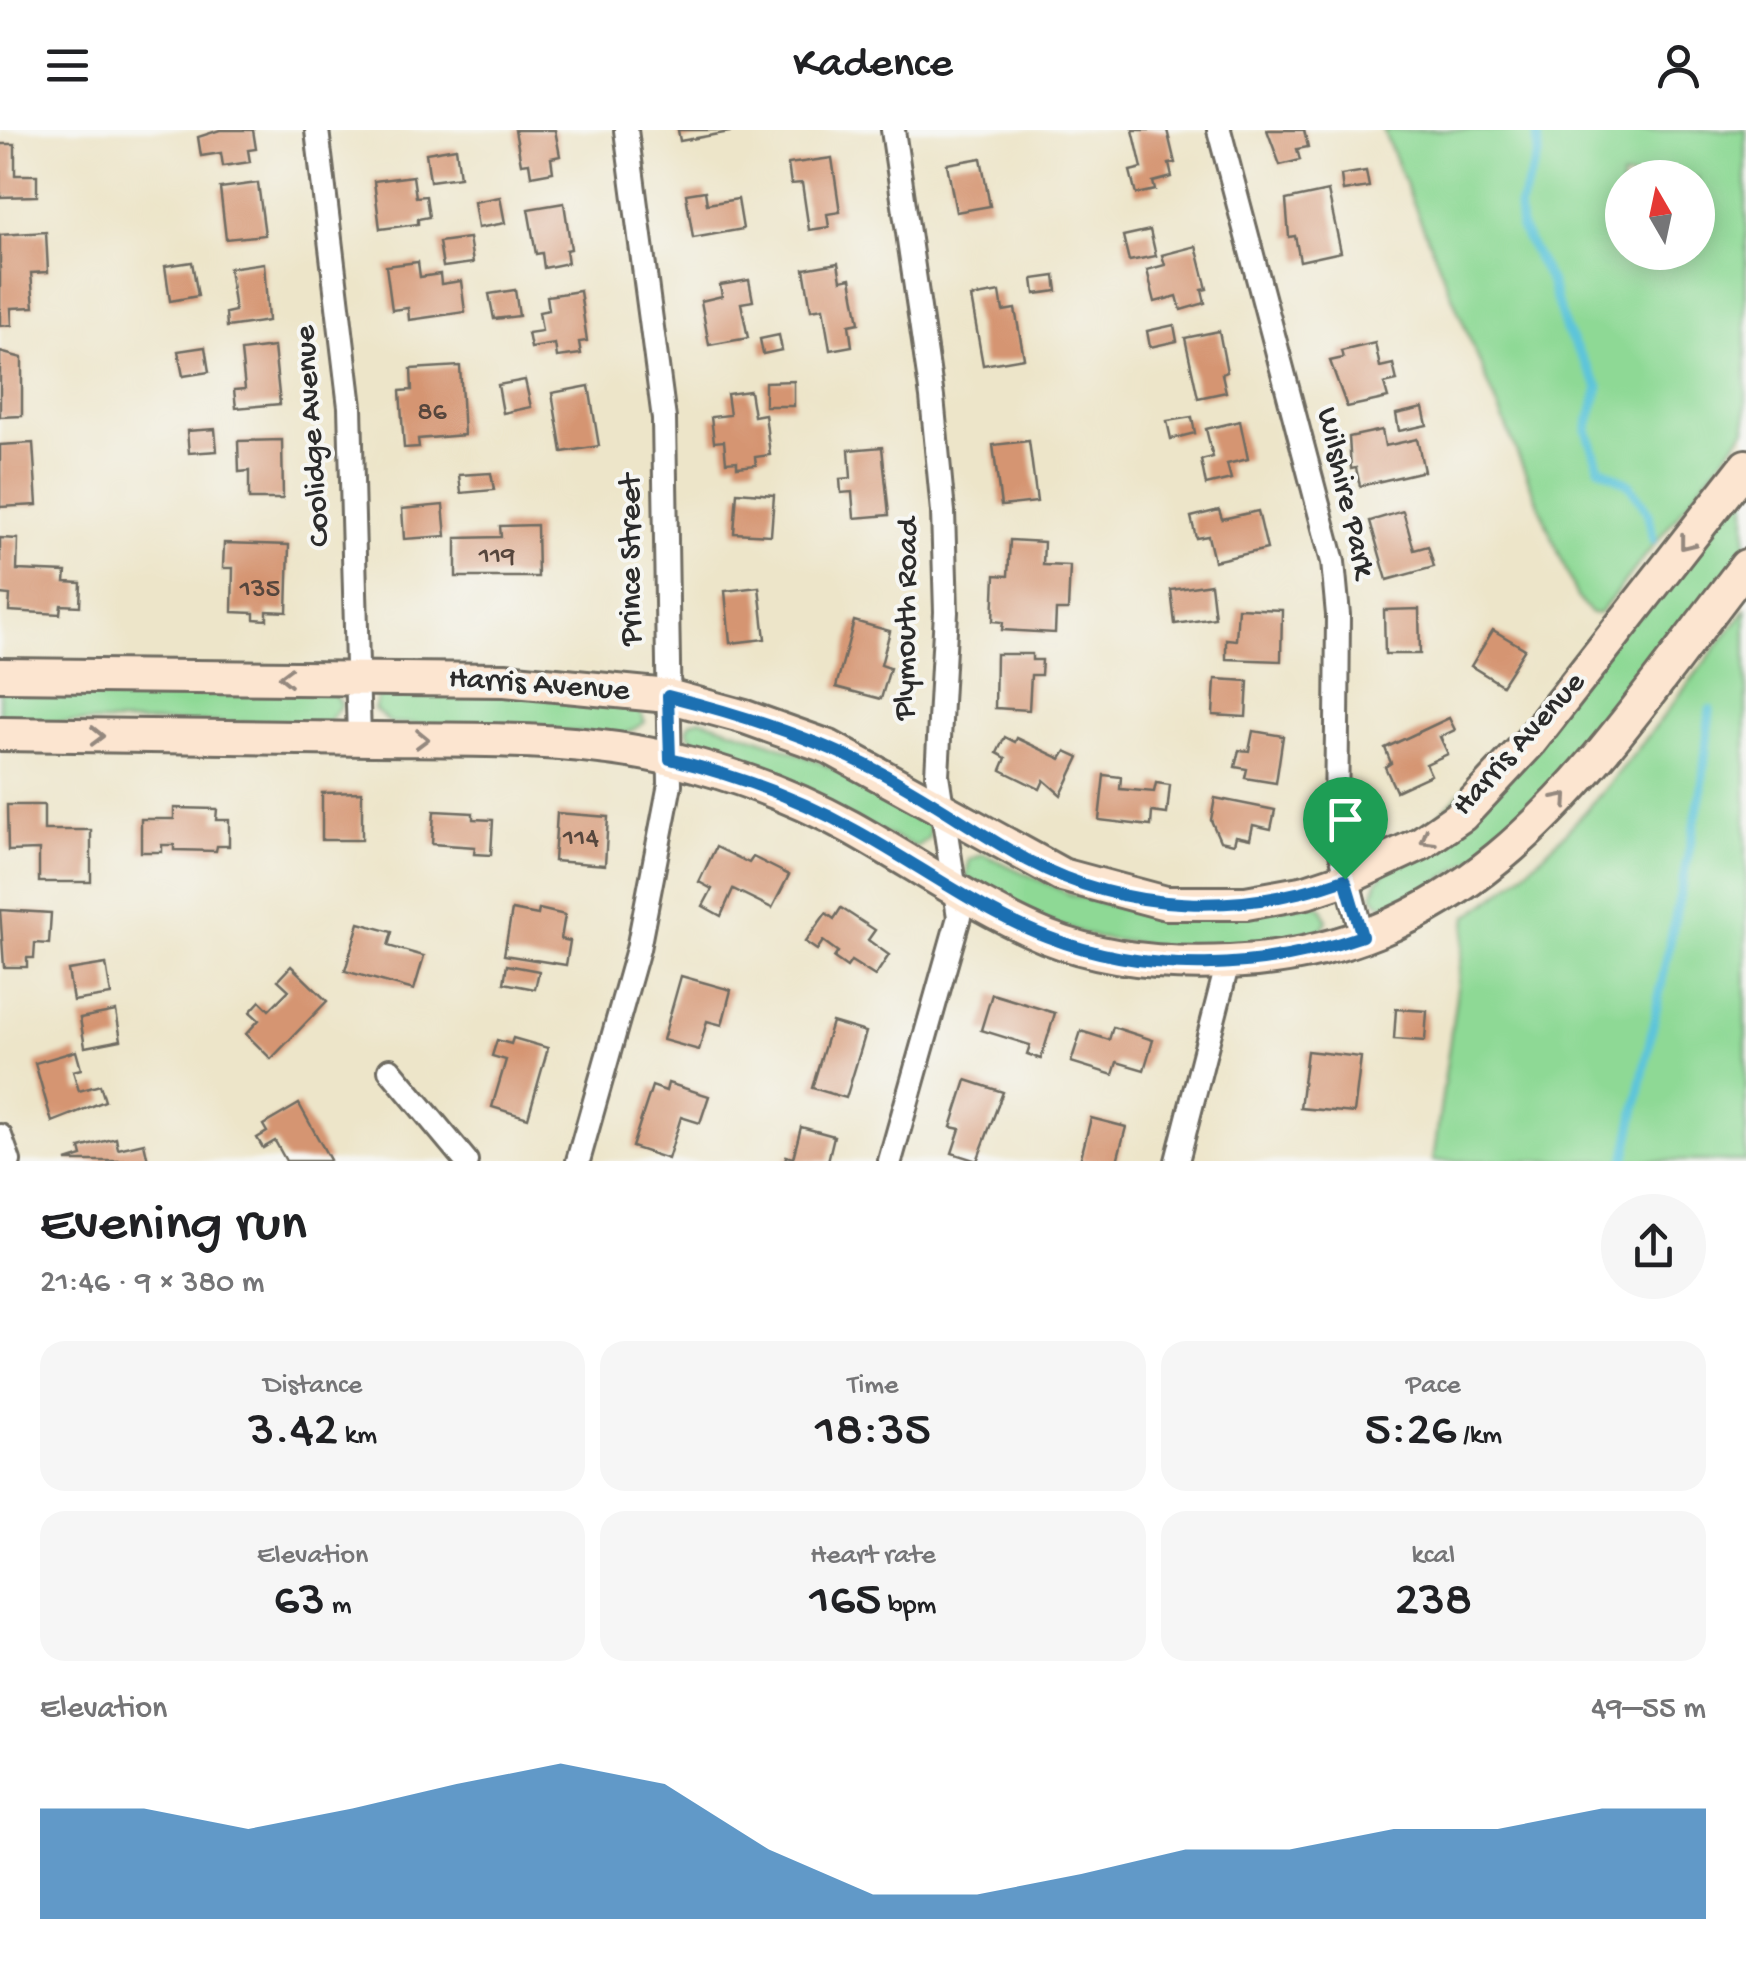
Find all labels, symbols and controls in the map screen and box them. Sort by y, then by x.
icon: menu [40,38,95,93]
icon: person [1651,38,1706,93]
text: Kadence [793,39,953,92]
north arrow [1605,160,1715,270]
map controls [1605,160,1715,270]
street label: Coolidge Avenue [287,324,341,548]
house number: 86 [417,397,448,430]
street label: Wilshire Park [1306,404,1383,584]
street label: Prince Street [614,471,652,647]
street label: Plymouth Road [887,515,929,722]
one-way arrow [1680,532,1698,550]
house number: 119 [478,541,515,574]
house number: 135 [239,574,280,607]
street label: Harris Avenue [447,661,631,711]
street label: Harris Avenue [1445,665,1595,825]
one-way arrow [277,667,293,688]
one-way arrow [90,725,106,746]
one-way arrow [416,728,431,750]
pin [1303,777,1388,880]
icon: arrive [1318,792,1373,847]
one-way arrow [1550,792,1568,811]
house number: 114 [562,823,599,856]
one-way arrow [1420,827,1438,846]
button: share [1601,1194,1706,1299]
text: Evening run [40,1195,307,1259]
text: 21:46 · 9 × 380 m [40,1265,264,1303]
text: Distance [263,1370,362,1403]
text: Time [847,1370,899,1403]
text: Pace [1406,1370,1461,1403]
text: 3.42 [248,1403,338,1462]
text: 18:35 [815,1403,931,1462]
text: 5:26 [1365,1403,1456,1462]
text: km [338,1420,377,1453]
text: /km [1456,1420,1502,1453]
text: Elevation [257,1540,368,1573]
text: Heart rate [810,1540,936,1573]
text: kcal [1411,1540,1455,1573]
text: 63 [274,1573,325,1632]
text: 165 [810,1573,881,1632]
text: 238 [1394,1573,1472,1632]
text: m [325,1590,352,1623]
text: bpm [881,1590,936,1623]
text: Elevation [40,1691,167,1729]
text: 49–55 m [1591,1691,1706,1729]

